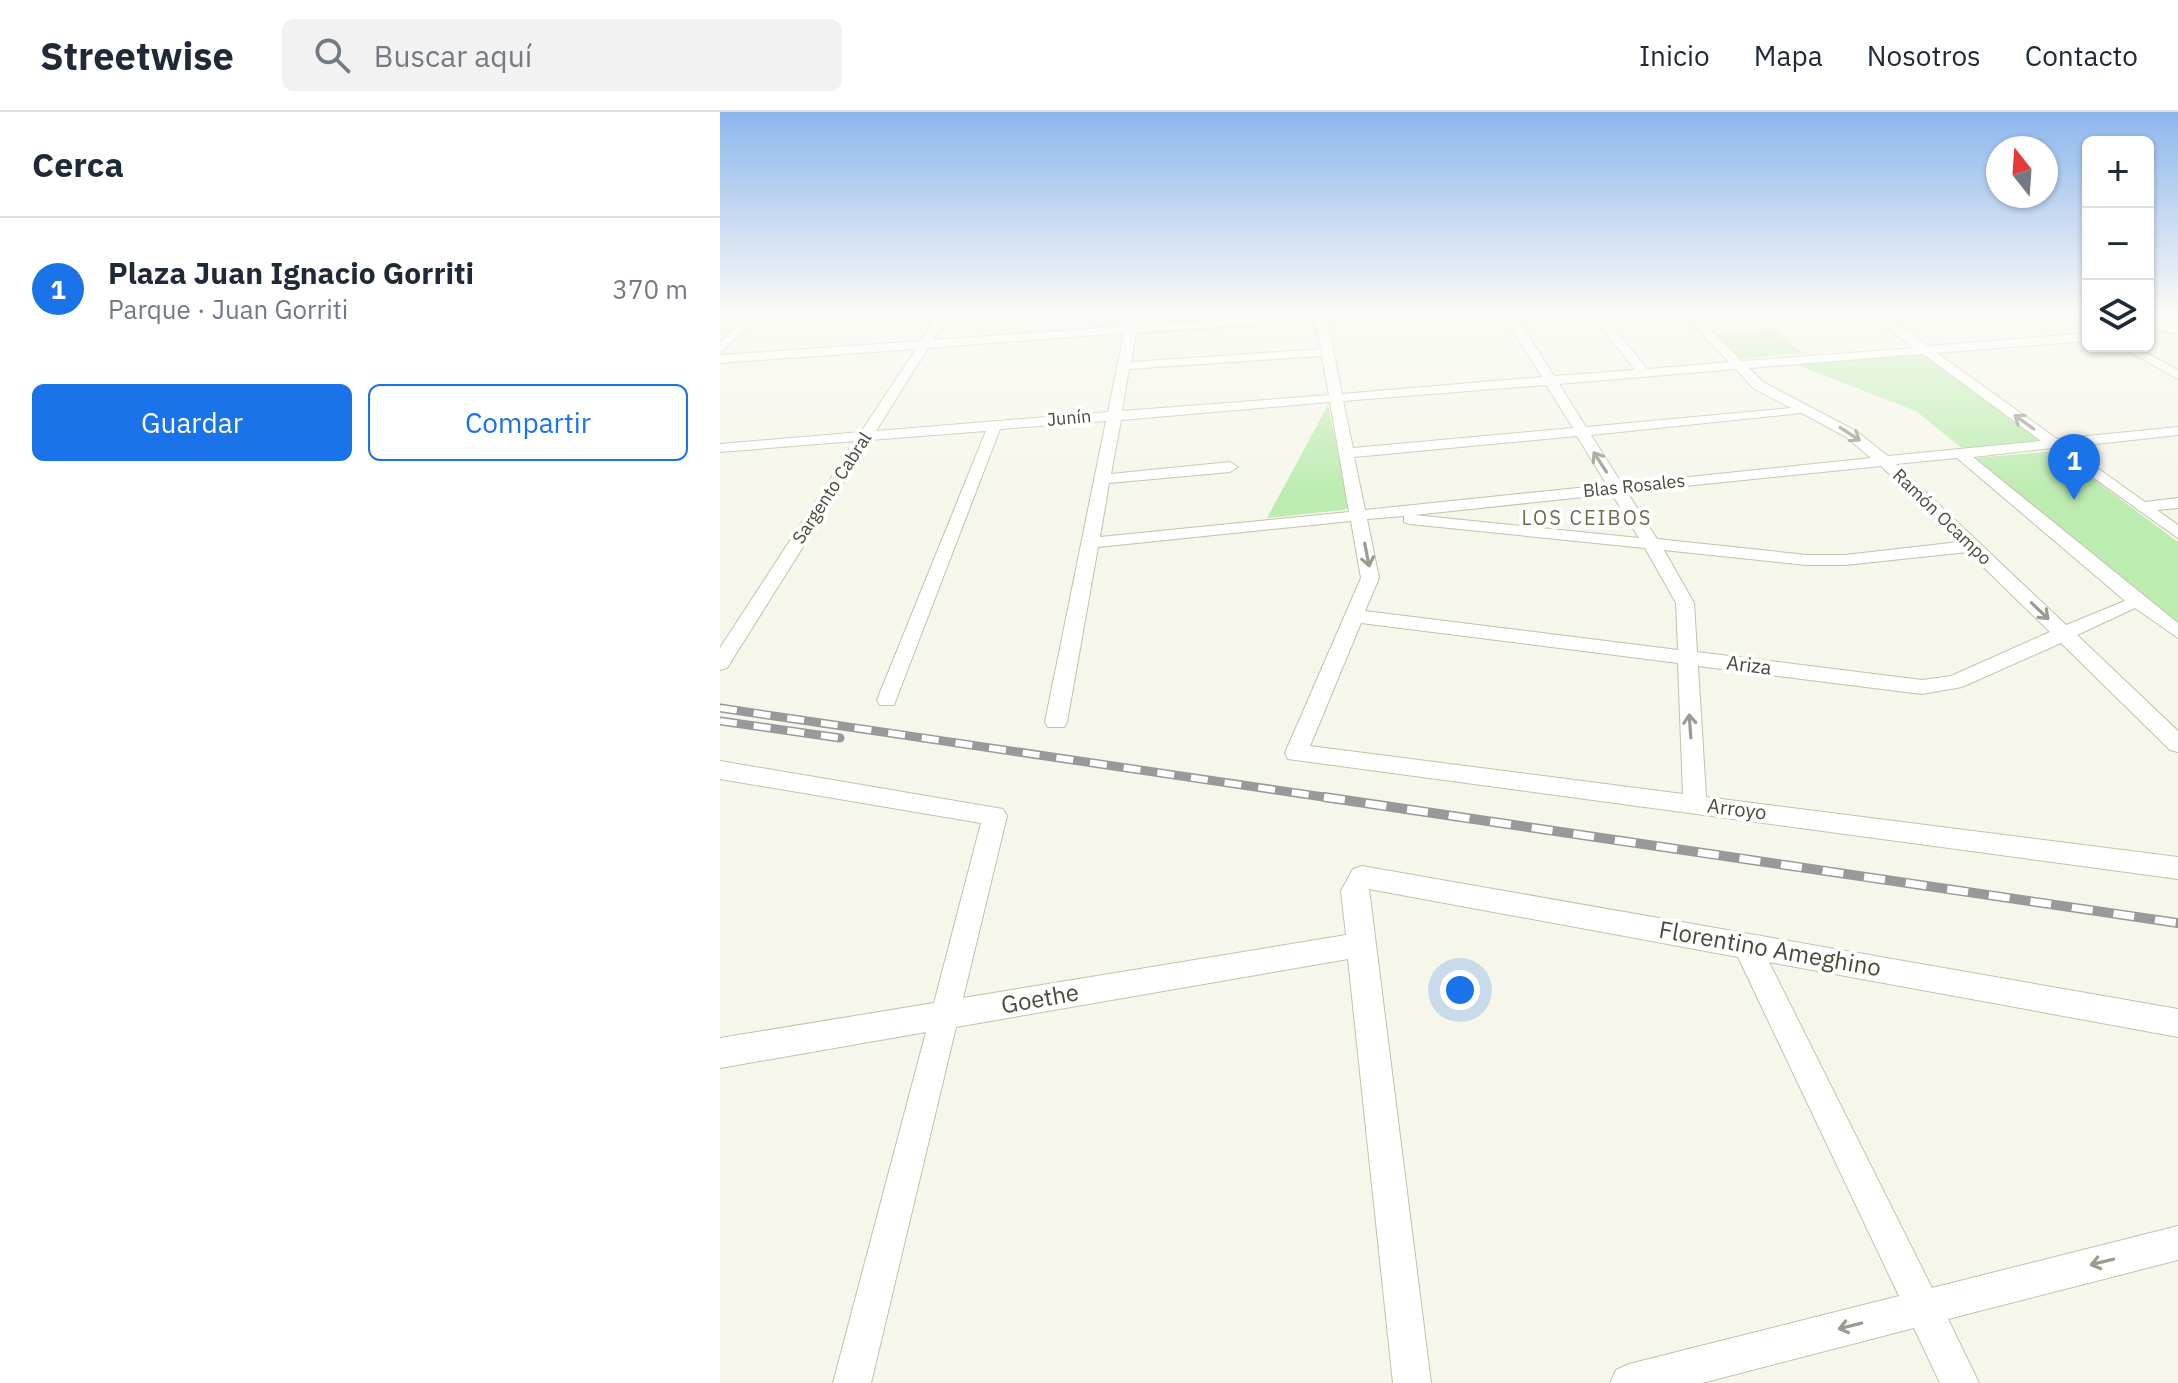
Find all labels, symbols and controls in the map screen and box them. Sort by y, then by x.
search box [282,19,842,91]
text: Streetwise [40,31,234,80]
icon: search [310,33,354,77]
text: Buscar aquí [374,36,532,75]
text: Inicio [1639,37,1710,74]
text: Mapa [1754,37,1823,74]
text: Nosotros [1867,37,1981,74]
text: Contacto [2025,37,2138,74]
north arrow [1986,136,2058,208]
map controls [2082,136,2154,352]
button: + [2082,136,2154,208]
text: Cerca [32,142,124,186]
button: − [2082,208,2154,280]
text: Plaza Juan Ignacio Gorriti [108,253,474,292]
text: 1 [50,272,66,306]
text: 370 m [612,272,688,306]
button: layers [2082,280,2154,352]
text: Parque · Juan Gorriti [108,292,348,326]
button: Guardar [32,384,352,461]
button: Compartir [368,384,688,461]
street label: Junín [1046,404,1092,431]
one-way arrow [2014,413,2035,430]
one-way arrow [1838,426,1860,443]
street label: Sargento Cabral [787,427,876,548]
pin: 1 [2048,434,2100,500]
one-way arrow [1591,451,1607,474]
street label: Ramón Ocampo [1888,464,1997,570]
street label: Blas Rosales [1582,469,1686,502]
district label: LOS CEIBOS [1522,504,1652,531]
one-way arrow [1360,542,1375,568]
one-way arrow [2030,601,2050,620]
street label: Ariza [1725,648,1773,681]
one-way arrow [1683,713,1698,740]
street label: Arroyo [1706,791,1768,826]
street label: Florentino Ameghino [1657,913,1884,983]
your location [1440,970,1480,1010]
street label: Goethe [998,975,1081,1021]
one-way arrow [2090,1256,2116,1271]
one-way arrow [1838,1320,1864,1335]

